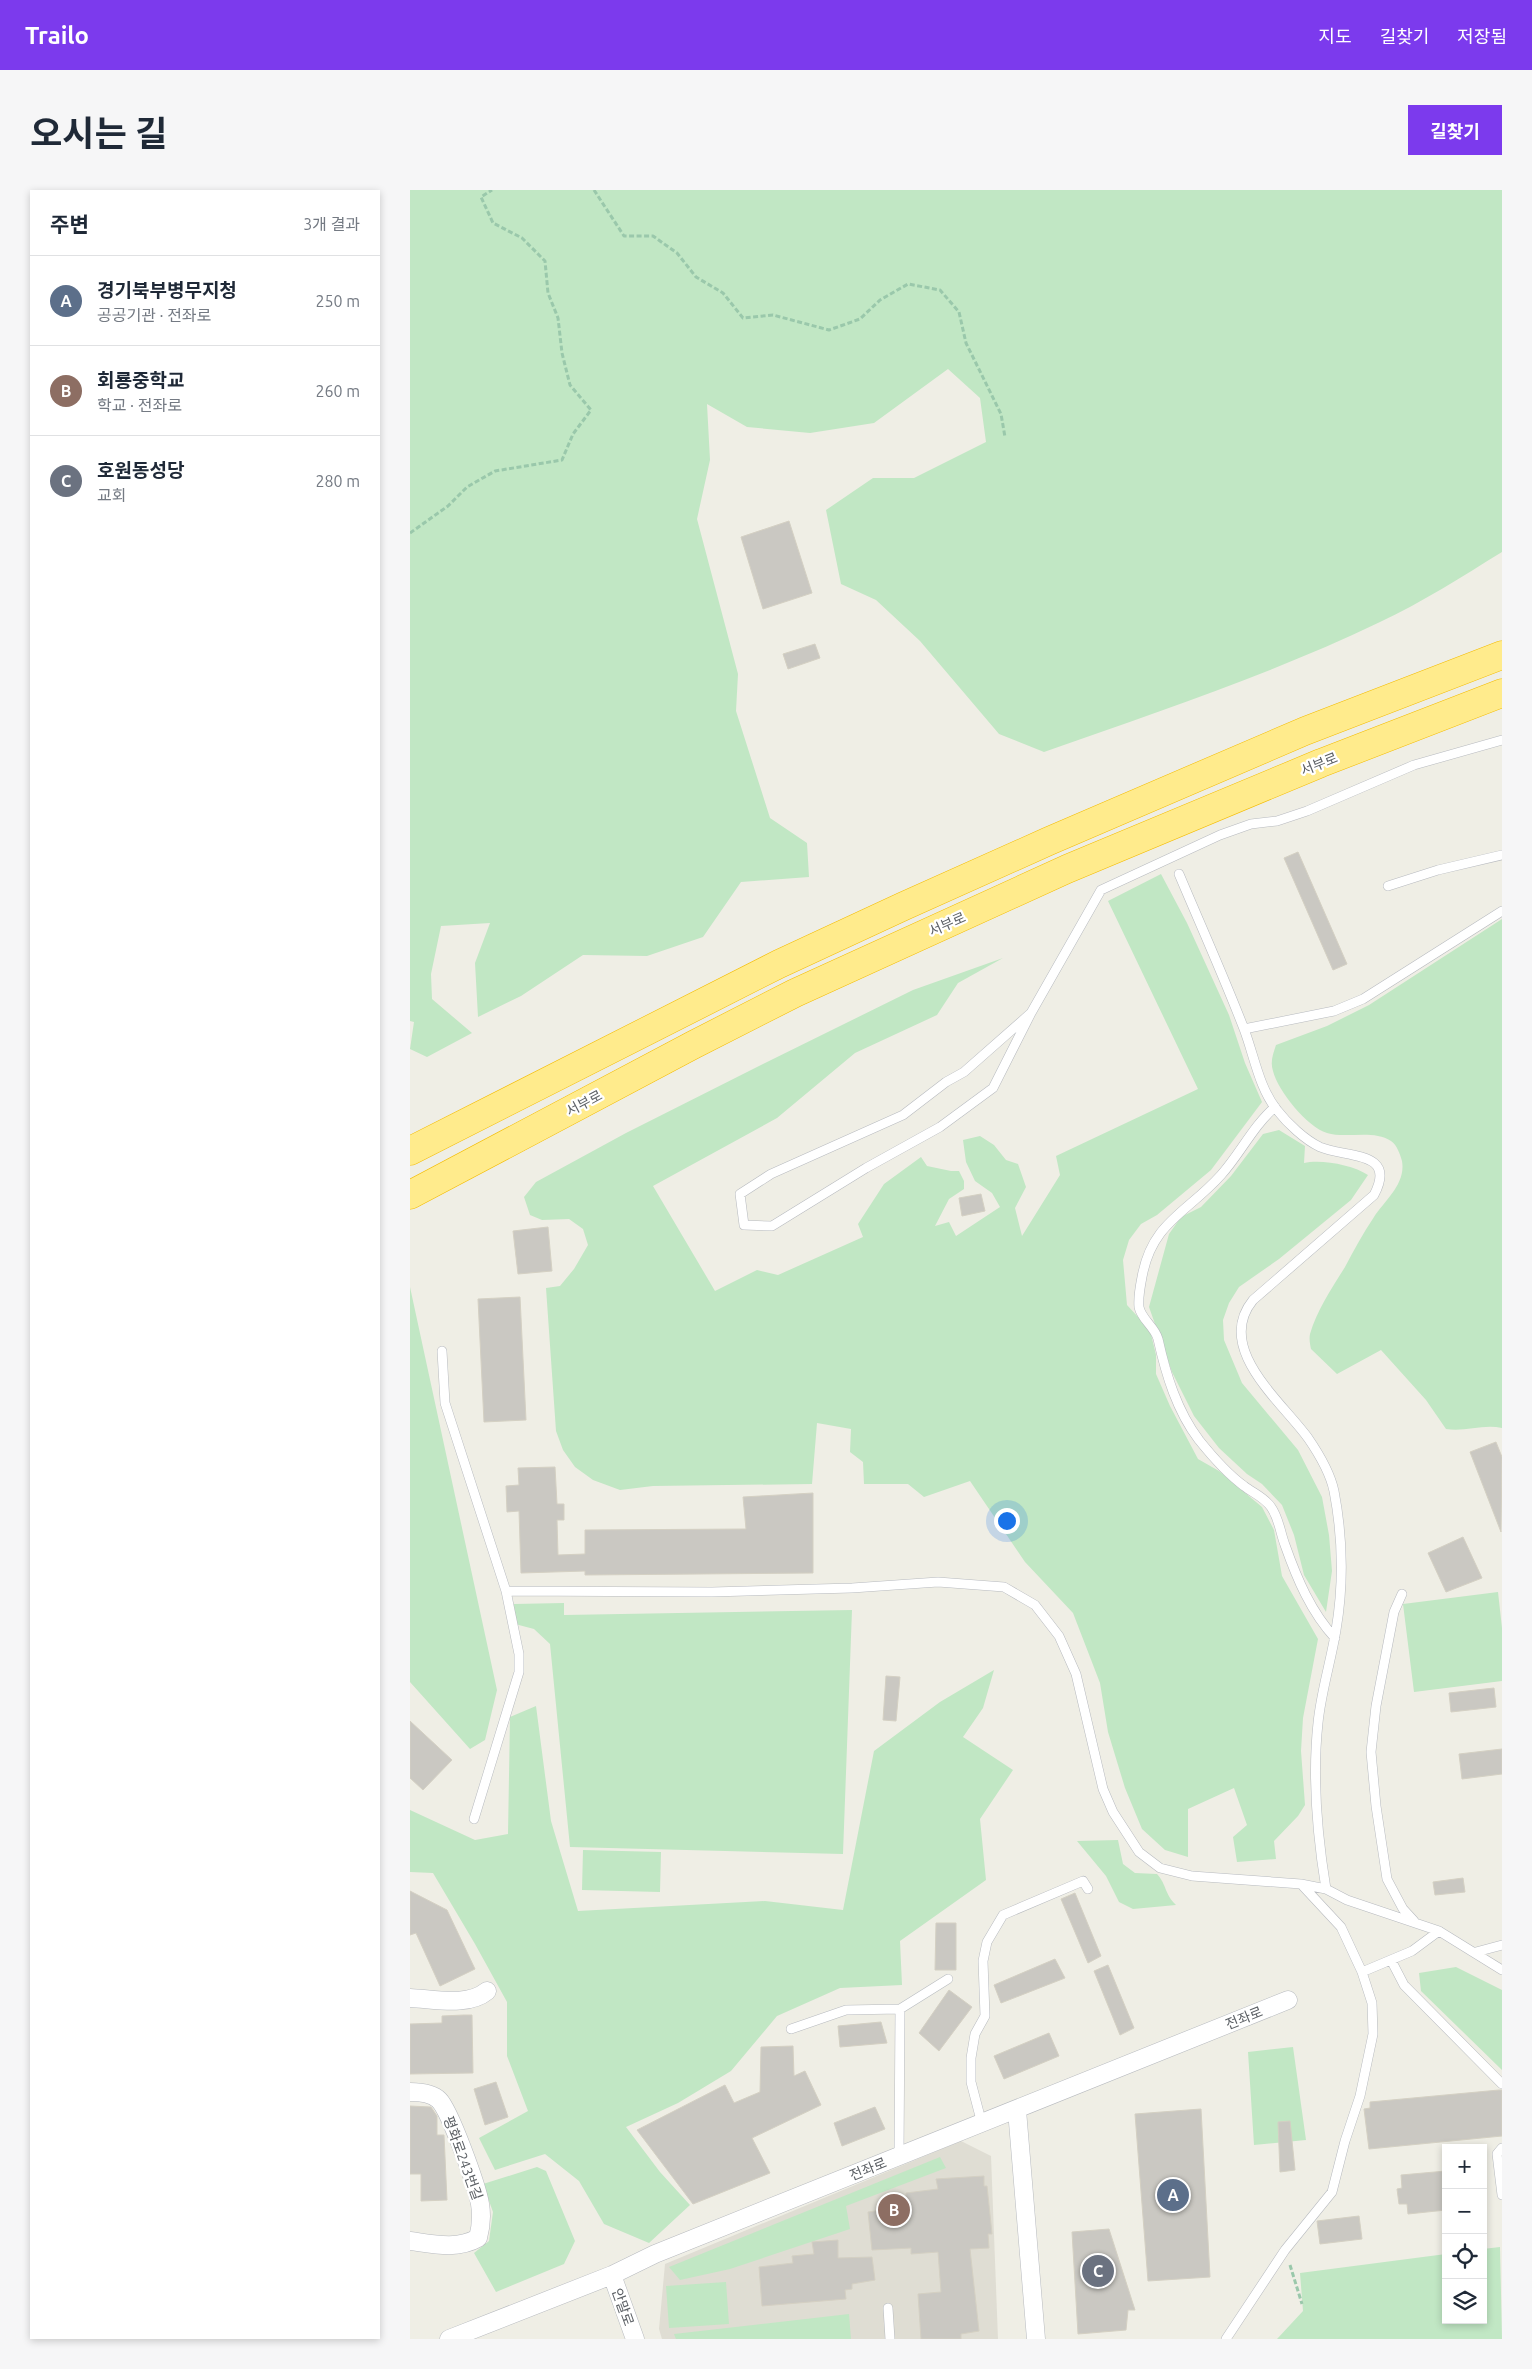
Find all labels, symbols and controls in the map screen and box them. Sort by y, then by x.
text: Trailo [25,22,89,49]
text: 지도 [1319,26,1352,46]
text: 길찾기 [1380,26,1429,46]
text: 저장됨 [1457,26,1507,46]
button: 길찾기 [1408,105,1502,155]
text: 오시는 길 [30,113,167,153]
text: 주변 [50,212,89,236]
text: 3개 결과 [303,215,360,233]
text: 경기북부병무지청 [97,279,237,301]
text: A [60,292,72,310]
text: 250 m [315,292,360,310]
text: 공공기관 · 전좌로 [97,306,211,324]
text: 회룡중학교 [97,369,184,391]
text: B [61,382,71,400]
text: 260 m [315,382,360,400]
text: 학교 · 전좌로 [97,396,182,414]
text: 호원동성당 [97,459,184,481]
text: C [61,472,71,490]
text: 280 m [315,472,360,490]
text: 교회 [97,486,126,504]
street label: 서부로 [1298,749,1340,779]
street label: 서부로 [926,909,968,939]
street label: 서부로 [563,1087,605,1119]
your location [994,1508,1020,1534]
street label: 전좌로 [1223,2003,1265,2033]
street label: 평화로243번길 [440,2114,486,2202]
map controls [1442,2144,1487,2324]
button: + [1442,2144,1487,2189]
street label: 전좌로 [847,2154,889,2184]
pin: A [1157,2176,1189,2214]
button: − [1442,2189,1487,2234]
pin: B [878,2191,910,2229]
button: locate [1442,2234,1487,2279]
pin: C [1082,2252,1114,2290]
button: layers [1442,2279,1487,2324]
street label: 안말로 [609,2286,637,2328]

